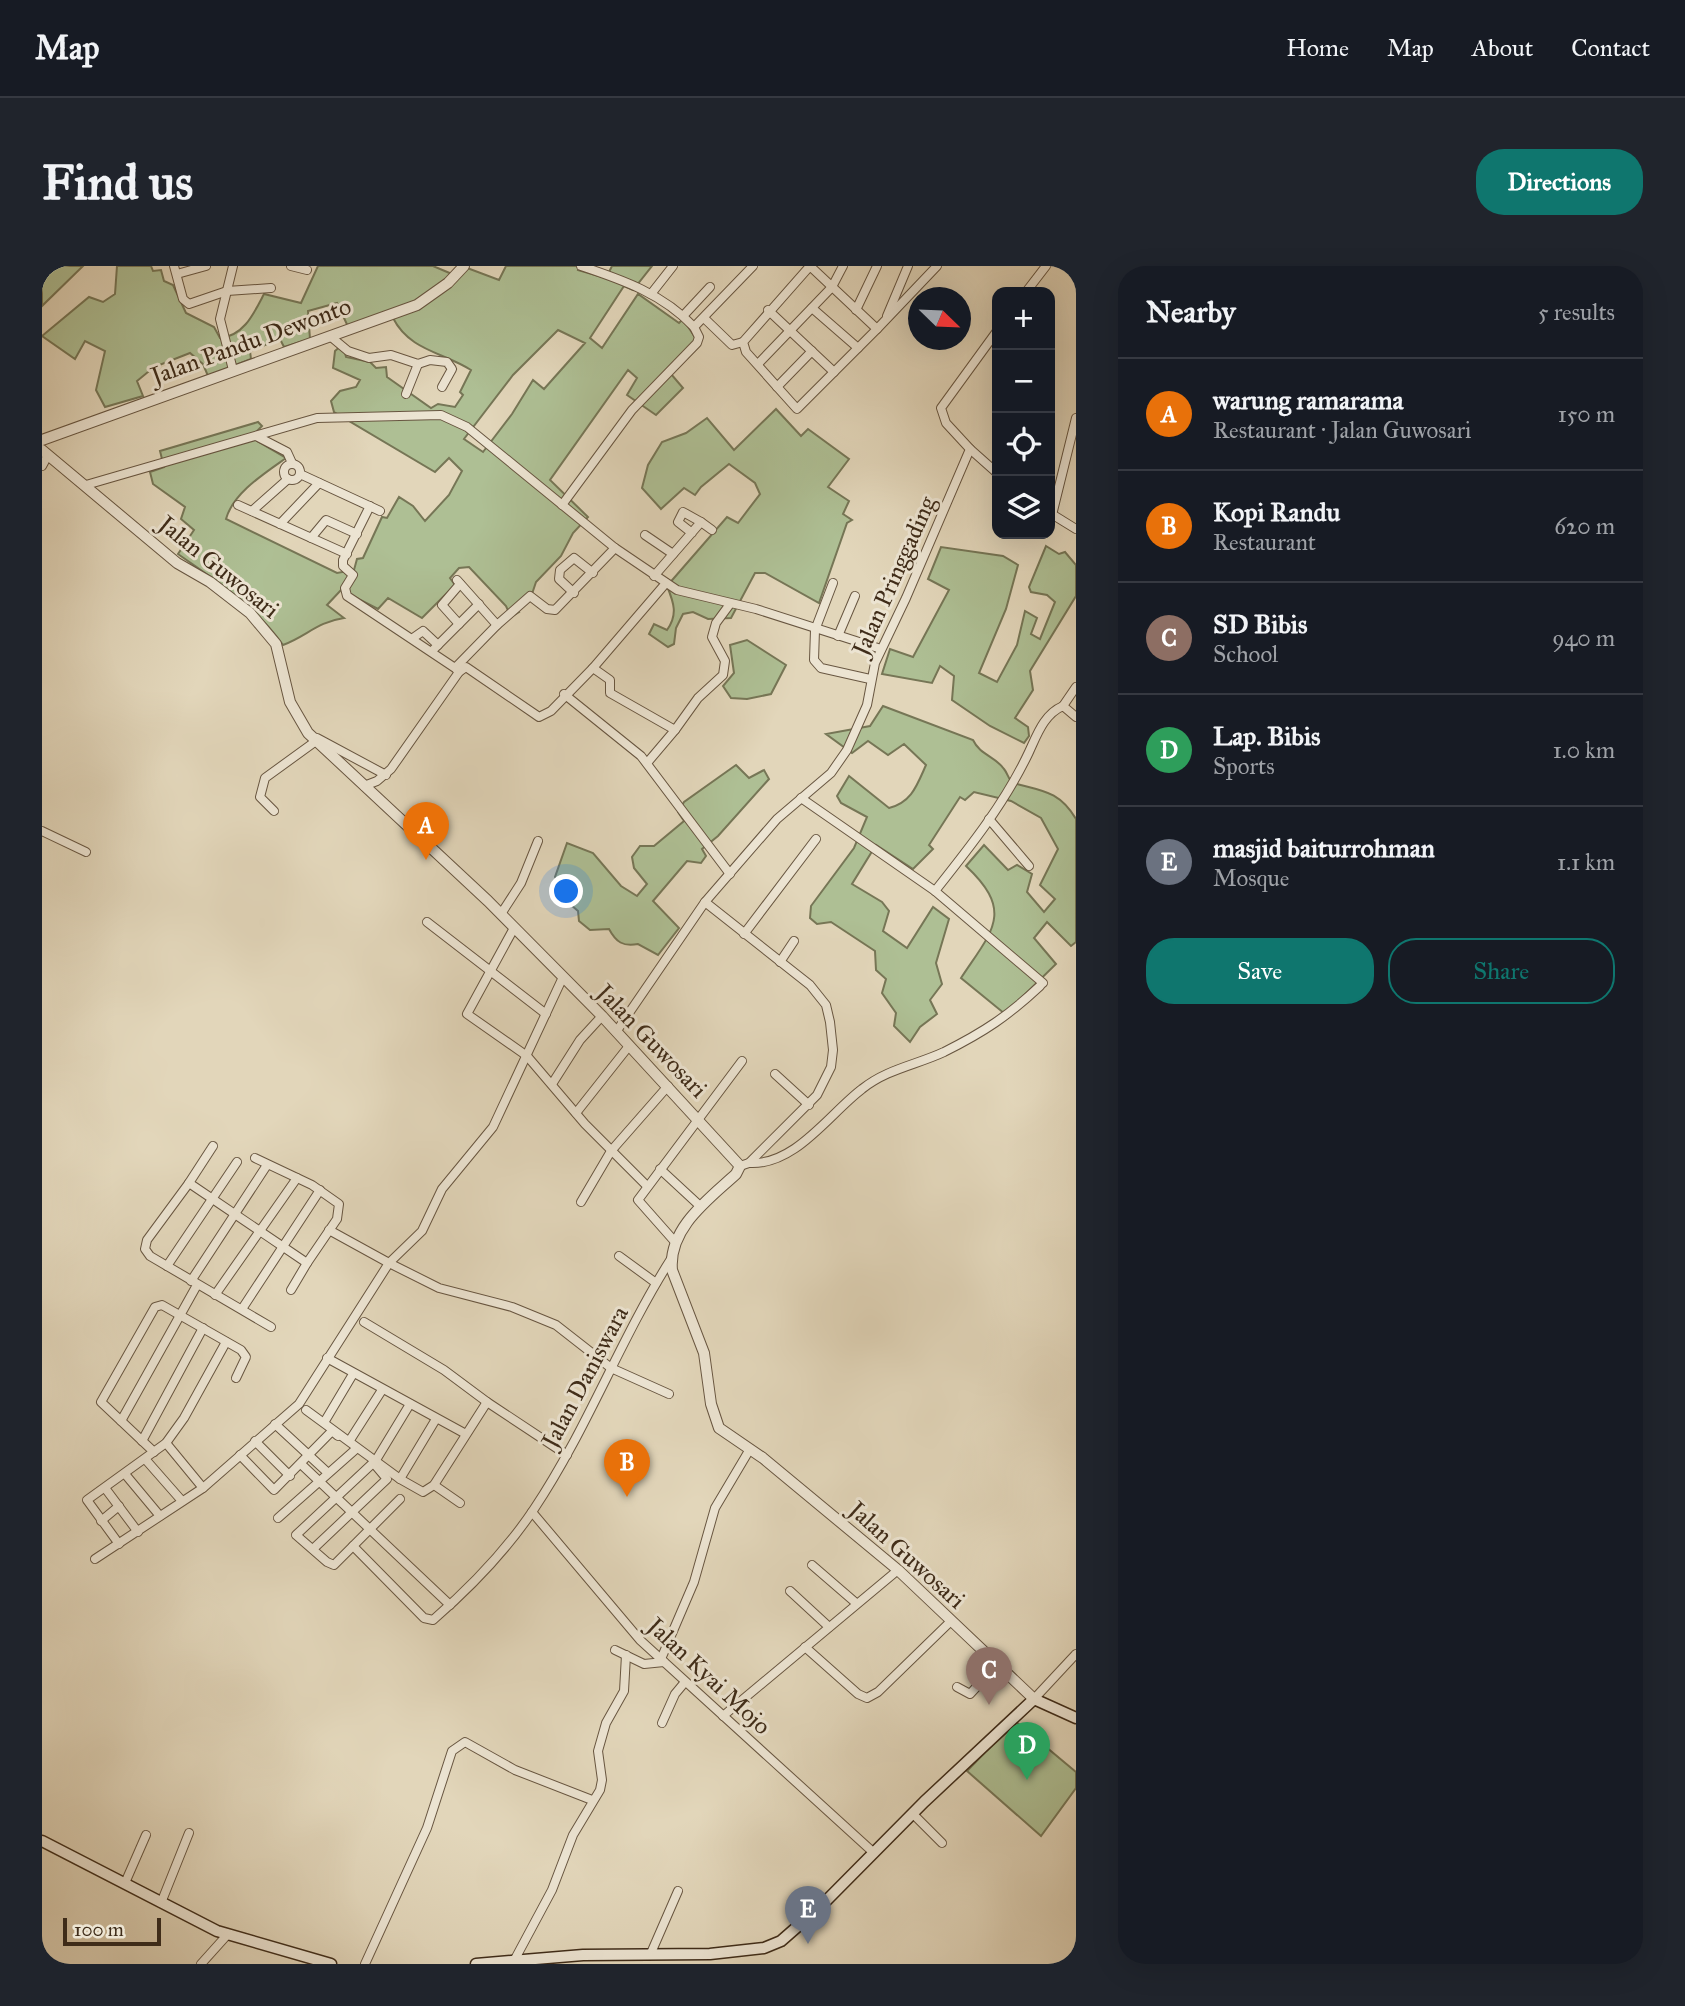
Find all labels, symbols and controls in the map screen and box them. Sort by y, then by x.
text: Map [35,28,99,68]
text: Home [1286,33,1349,63]
text: Map [1387,33,1434,63]
text: About [1472,33,1533,63]
text: Contact [1571,33,1650,63]
button: Directions [1476,149,1643,215]
text: Find us [42,153,193,212]
north arrow [908,287,971,350]
map controls [992,287,1055,539]
button: + [992,287,1055,350]
street label: Jalan Pandu Dewonto [144,291,355,392]
text: Nearby [1146,294,1236,330]
text: 5 results [1538,298,1615,326]
button: − [992,350,1055,413]
text: warung ramarama [1213,384,1404,416]
text: A [1161,400,1177,428]
text: 150 m [1558,400,1615,428]
button: locate [992,413,1055,476]
text: Restaurant · Jalan Guwosari [1213,416,1471,444]
button: layers [992,476,1055,539]
street label: Jalan Pringgading [844,491,943,663]
text: Kopi Randu [1213,496,1340,528]
street label: Jalan Guwosari [150,507,286,625]
text: B [1161,512,1177,540]
text: 620 m [1554,512,1615,540]
text: Restaurant [1213,528,1316,556]
text: SD Bibis [1213,608,1307,640]
text: C [1161,624,1177,652]
text: 940 m [1552,624,1615,652]
text: School [1213,640,1278,668]
text: Lap. Bibis [1213,720,1321,752]
text: D [1160,736,1178,764]
text: 1.0 km [1553,736,1615,764]
text: Sports [1213,752,1275,780]
pin: A [403,802,449,860]
text: masjid baiturrohman [1213,832,1435,864]
text: E [1161,848,1177,876]
text: 1.1 km [1557,848,1615,876]
text: Mosque [1213,864,1289,892]
your location [549,874,583,908]
button: Save [1146,938,1374,1004]
button: Share [1388,938,1615,1004]
street label: Jalan Guwosari [588,976,714,1104]
street label: Jalan Daniswara [534,1300,635,1456]
pin: B [604,1439,650,1497]
street label: Jalan Guwosari [840,1493,972,1615]
street label: Jalan Kyai Mojo [639,1609,777,1741]
pin: C [966,1647,1012,1705]
pin: D [1004,1722,1050,1780]
pin: E [785,1886,831,1944]
scale bar [63,1915,161,1947]
text: 100 m [74,1918,124,1941]

